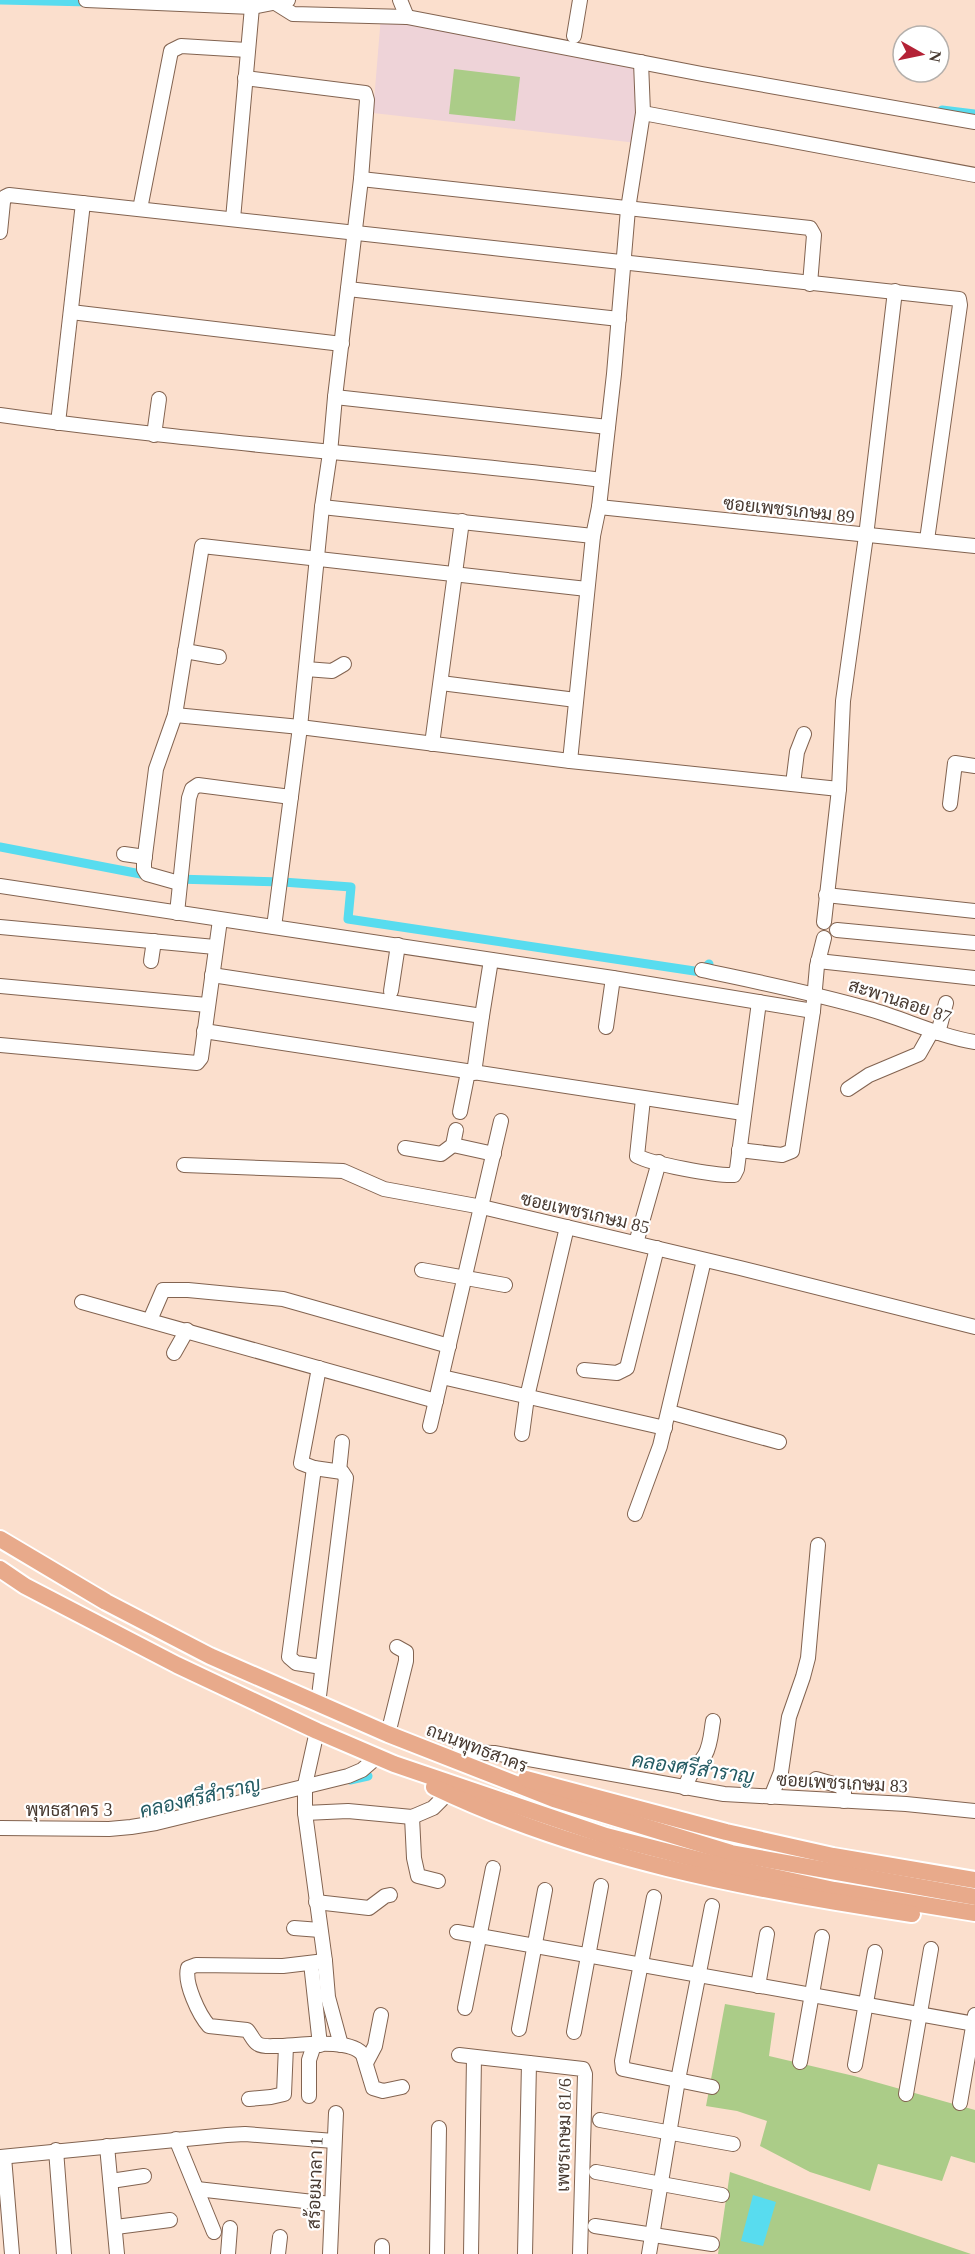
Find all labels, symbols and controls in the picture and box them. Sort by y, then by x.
north arrow [891,24,951,84]
text: N [926,49,945,64]
street label: ซอยเพชรเกษม 89 [722,493,856,527]
street label: สะพานลอย 87 [846,975,954,1027]
street label: ซอยเพชรเกษม 85 [519,1188,651,1238]
street label: ถนนพุทธสาคร [423,1720,531,1778]
water label: คลองศรีสำราญ [630,1747,756,1789]
water label: คลองศรีสำราญ [137,1770,263,1823]
street label: ซอยเพชรเกษม 83 [776,1770,908,1796]
street label: พุทธสาคร 3 [26,1800,112,1822]
street label: เพชรเกษม 81/6 [553,2078,575,2192]
street label: สร้อยมาลา 1 [301,2136,327,2230]

